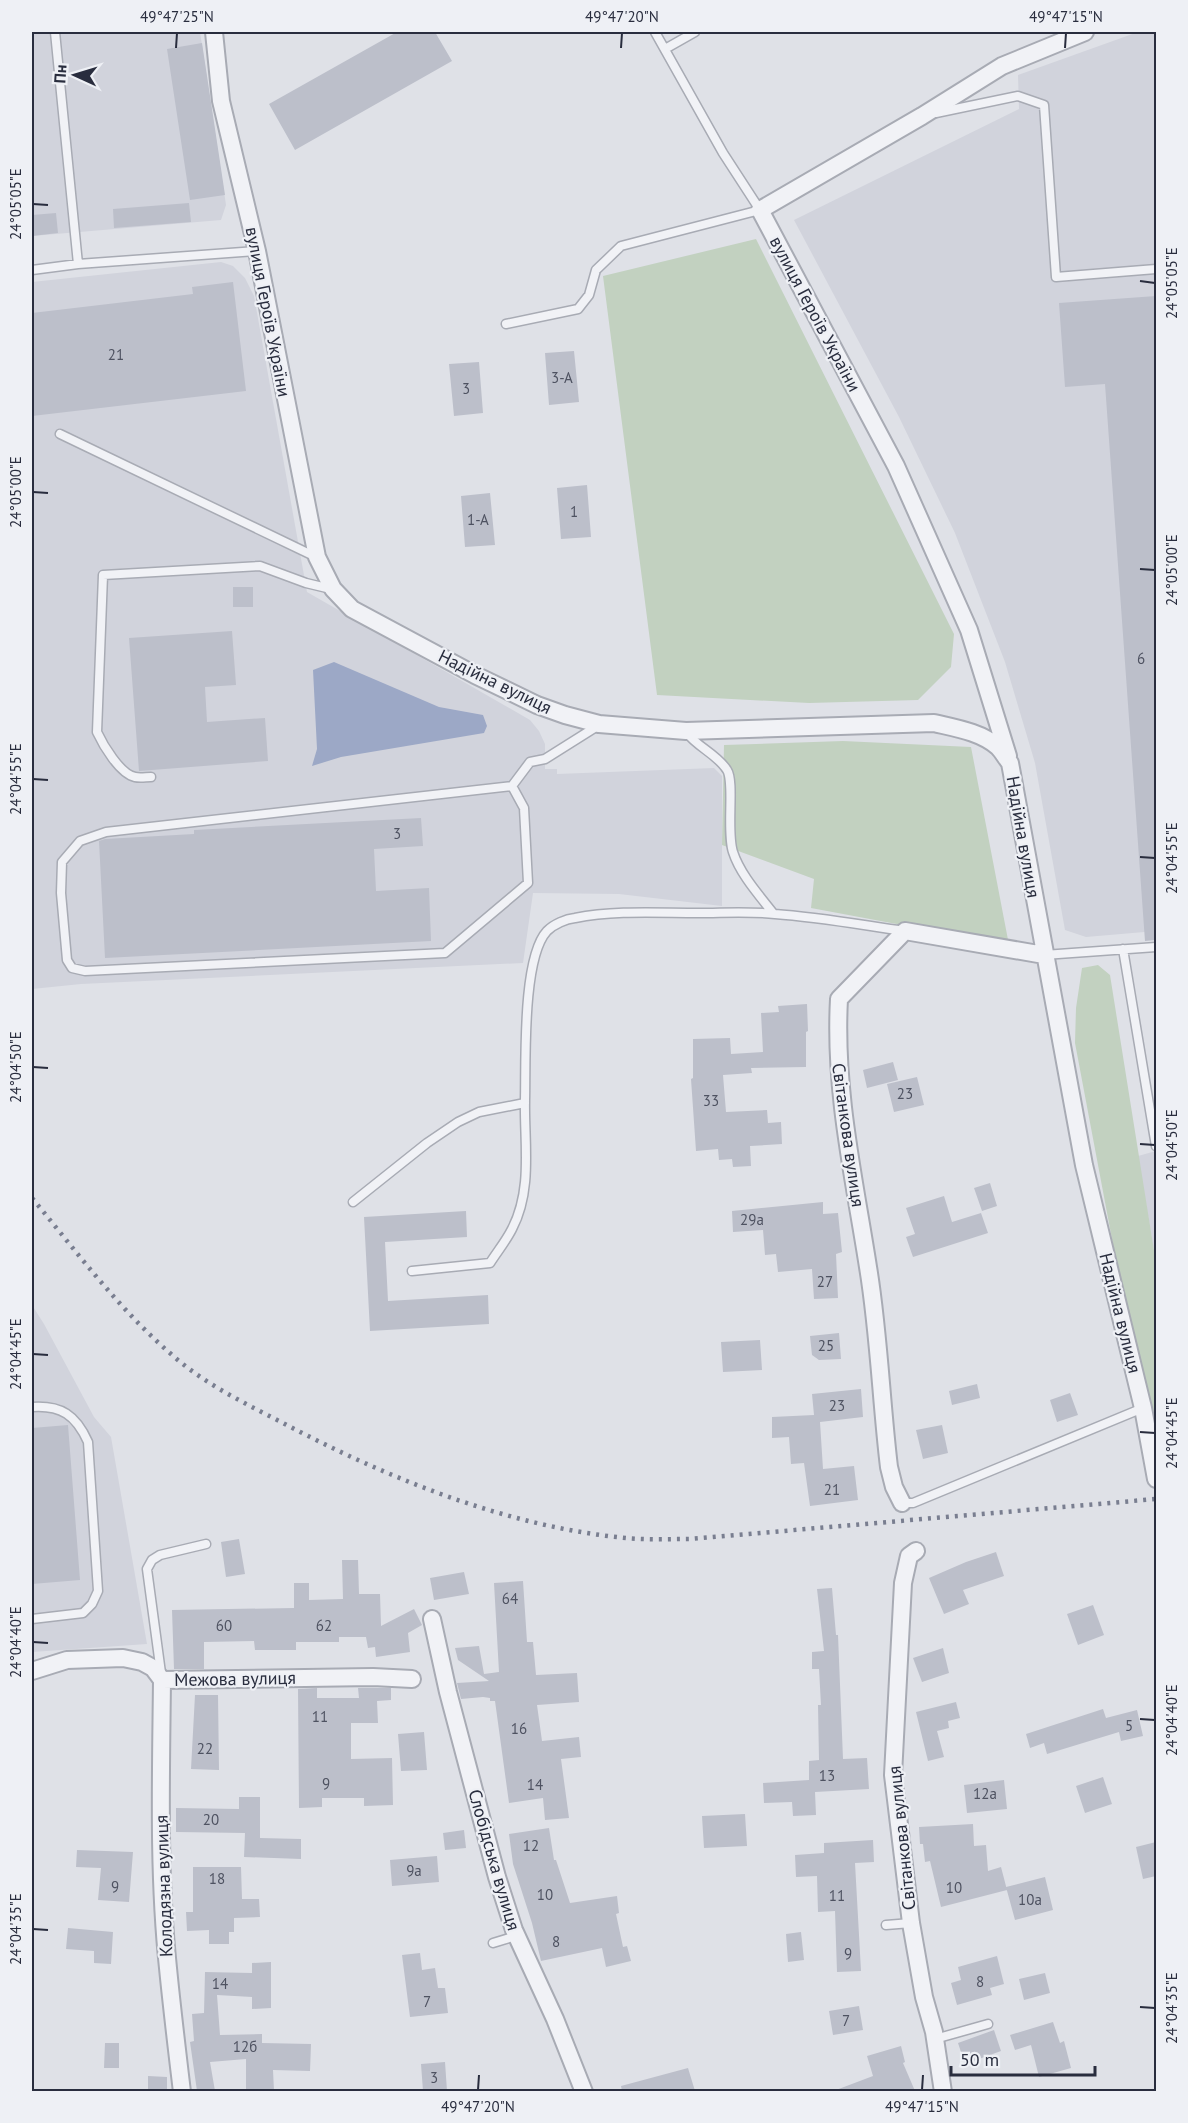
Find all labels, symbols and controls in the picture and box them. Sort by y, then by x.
text: 49°47'25"N [140,7,214,26]
text: 49°47'20"N [585,7,659,26]
text: 49°47'15"N [1029,7,1103,26]
north arrow [45,45,105,105]
text: Пн [49,64,71,84]
text: 24°05'05"E [6,168,25,240]
street label: вулиця Героїв України [241,225,296,399]
street label: вулиця Героїв України [765,232,866,395]
text: 24°05'05"E [1162,247,1181,319]
house number: 21 [108,345,124,364]
house number: 3-А [551,368,573,387]
house number: 3 [462,379,470,398]
text: 24°05'00"E [6,456,25,528]
house number: 1 [570,502,578,521]
house number: 1-А [467,510,489,529]
text: 24°05'00"E [1162,534,1181,606]
street label: Надійна вулиця [435,644,556,719]
house number: 6 [1137,649,1145,668]
text: 24°04'55"E [6,743,25,815]
street label: Надійна вулиця [1001,774,1046,900]
text: 24°04'55"E [1162,822,1181,894]
house number: 3 [393,824,401,843]
text: 24°04'50"E [6,1031,25,1103]
street label: Світанкова вулиця [827,1061,870,1208]
house number: 23 [897,1084,913,1103]
house number: 33 [703,1091,719,1110]
text: 24°04'50"E [1162,1109,1181,1181]
house number: 29а [740,1210,764,1229]
street label: Надійна вулиця [1094,1250,1147,1375]
house number: 27 [817,1272,833,1291]
text: 24°04'45"E [6,1318,25,1390]
house number: 25 [818,1336,834,1355]
house number: 23 [829,1396,845,1415]
text: 24°04'45"E [1162,1397,1181,1469]
house number: 21 [824,1480,840,1499]
house number: 64 [502,1589,518,1608]
text: 24°04'40"E [6,1606,25,1678]
house number: 60 [216,1616,232,1635]
house number: 62 [316,1616,332,1635]
street label: Межова вулиця [174,1666,296,1691]
text: 24°04'40"E [1162,1684,1181,1756]
house number: 11 [312,1707,328,1726]
house number: 5 [1125,1716,1133,1735]
house number: 16 [511,1719,527,1738]
house number: 22 [197,1739,213,1758]
street label: Світанкова вулиця [882,1765,921,1911]
house number: 13 [819,1766,835,1785]
house number: 9 [322,1774,330,1793]
house number: 14 [527,1775,543,1794]
house number: 12а [973,1784,997,1803]
street label: Слобідська вулиця [463,1787,526,1933]
house number: 20 [203,1810,219,1829]
street label: Колодязна вулиця [150,1815,177,1957]
house number: 12 [523,1836,539,1855]
house number: 9а [406,1861,422,1880]
house number: 18 [209,1869,225,1888]
house number: 9 [111,1877,119,1896]
house number: 10 [946,1878,962,1897]
house number: 10 [537,1885,553,1904]
house number: 11 [829,1886,845,1905]
house number: 10а [1018,1890,1042,1909]
text: 24°04'35"E [6,1893,25,1965]
house number: 8 [552,1932,560,1951]
house number: 9 [844,1944,852,1963]
house number: 8 [976,1972,984,1991]
text: 24°04'35"E [1162,1972,1181,2044]
house number: 14 [212,1974,228,1993]
house number: 7 [423,1992,431,2011]
house number: 7 [842,2011,850,2030]
house number: 12б [233,2037,257,2056]
scale bar [951,2039,1095,2077]
text: 50 m [960,2048,999,2071]
house number: 3 [430,2068,438,2087]
text: 49°47'20"N [441,2097,515,2116]
text: 49°47'15"N [885,2097,959,2116]

